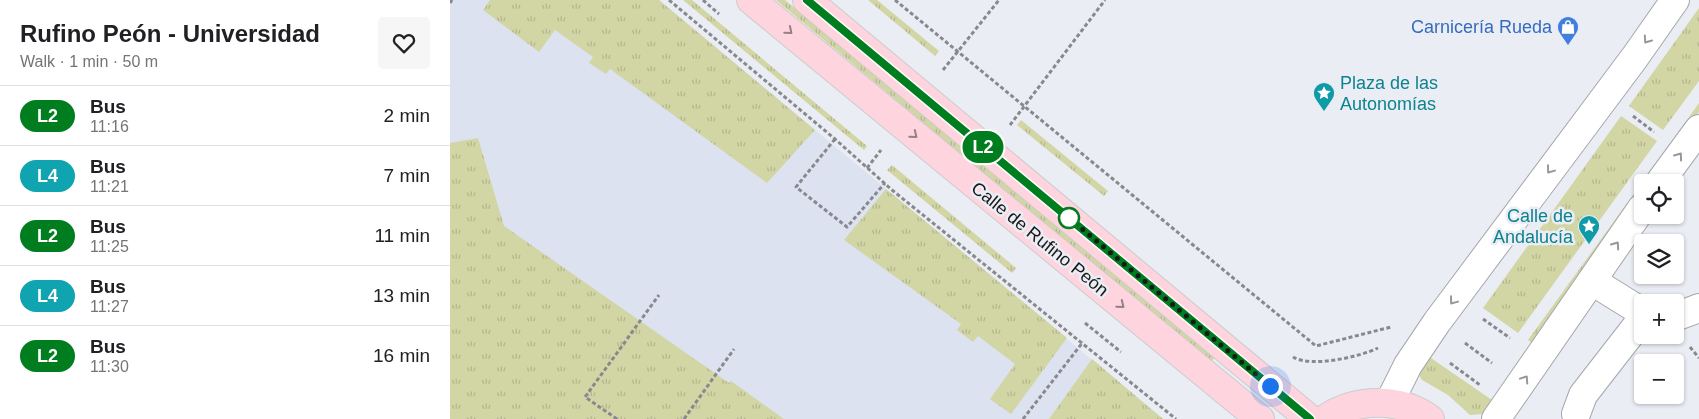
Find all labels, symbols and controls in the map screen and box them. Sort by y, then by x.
shop icon: Carnicería Rueda [1556,15,1580,46]
button: heart [378,17,430,69]
place label: Carnicería Rueda [1411,17,1553,37]
text: Rufino Peón - Universidad [20,20,320,47]
one-way arrow [783,26,792,35]
one-way arrow [1644,34,1653,44]
text: Walk · 1 min · 50 m [20,53,158,70]
place label: Plaza de las Autonomías [1340,73,1438,114]
place icon: Plaza de las Autonomías [1312,81,1336,112]
text: Bus [90,96,126,117]
text: 2 min [384,105,430,126]
text: L2 [37,106,58,126]
text: 11:16 [90,118,129,135]
one-way arrow [908,130,917,139]
line badge: L2 [960,131,1006,163]
text: L2 [972,137,994,157]
one-way arrow [1673,152,1683,161]
text: Bus [90,156,126,177]
one-way arrow [1547,164,1556,174]
text: 7 min [384,165,430,186]
text: L4 [37,166,58,186]
map controls [1634,174,1684,404]
button: locate [1634,174,1684,224]
text: 11:21 [90,178,129,195]
street label: Calle de Rufino Peón [968,178,1112,300]
place label: Calle de Andalucía [1493,206,1574,247]
unlabelled marker [1058,207,1080,229]
place icon: Calle de Andalucía [1577,214,1601,245]
text: Bus [90,216,126,237]
text: 11 min [374,225,430,246]
text: L2 [37,226,58,246]
button: layers [1634,234,1684,284]
text: 11:25 [90,238,129,255]
one-way arrow [1610,241,1619,251]
text: Bus [90,276,126,297]
text: 13 min [373,285,430,306]
text: L4 [37,286,58,306]
button: + [1634,294,1684,344]
one-way arrow [1450,295,1459,305]
text: 11:27 [90,298,129,315]
one-way arrow [1115,299,1124,308]
text: Bus [90,336,126,357]
text: 16 min [373,345,430,366]
text: L2 [37,346,58,366]
button: − [1634,354,1684,404]
text: 11:30 [90,358,129,375]
your location [1258,374,1283,399]
one-way arrow [1519,376,1528,385]

